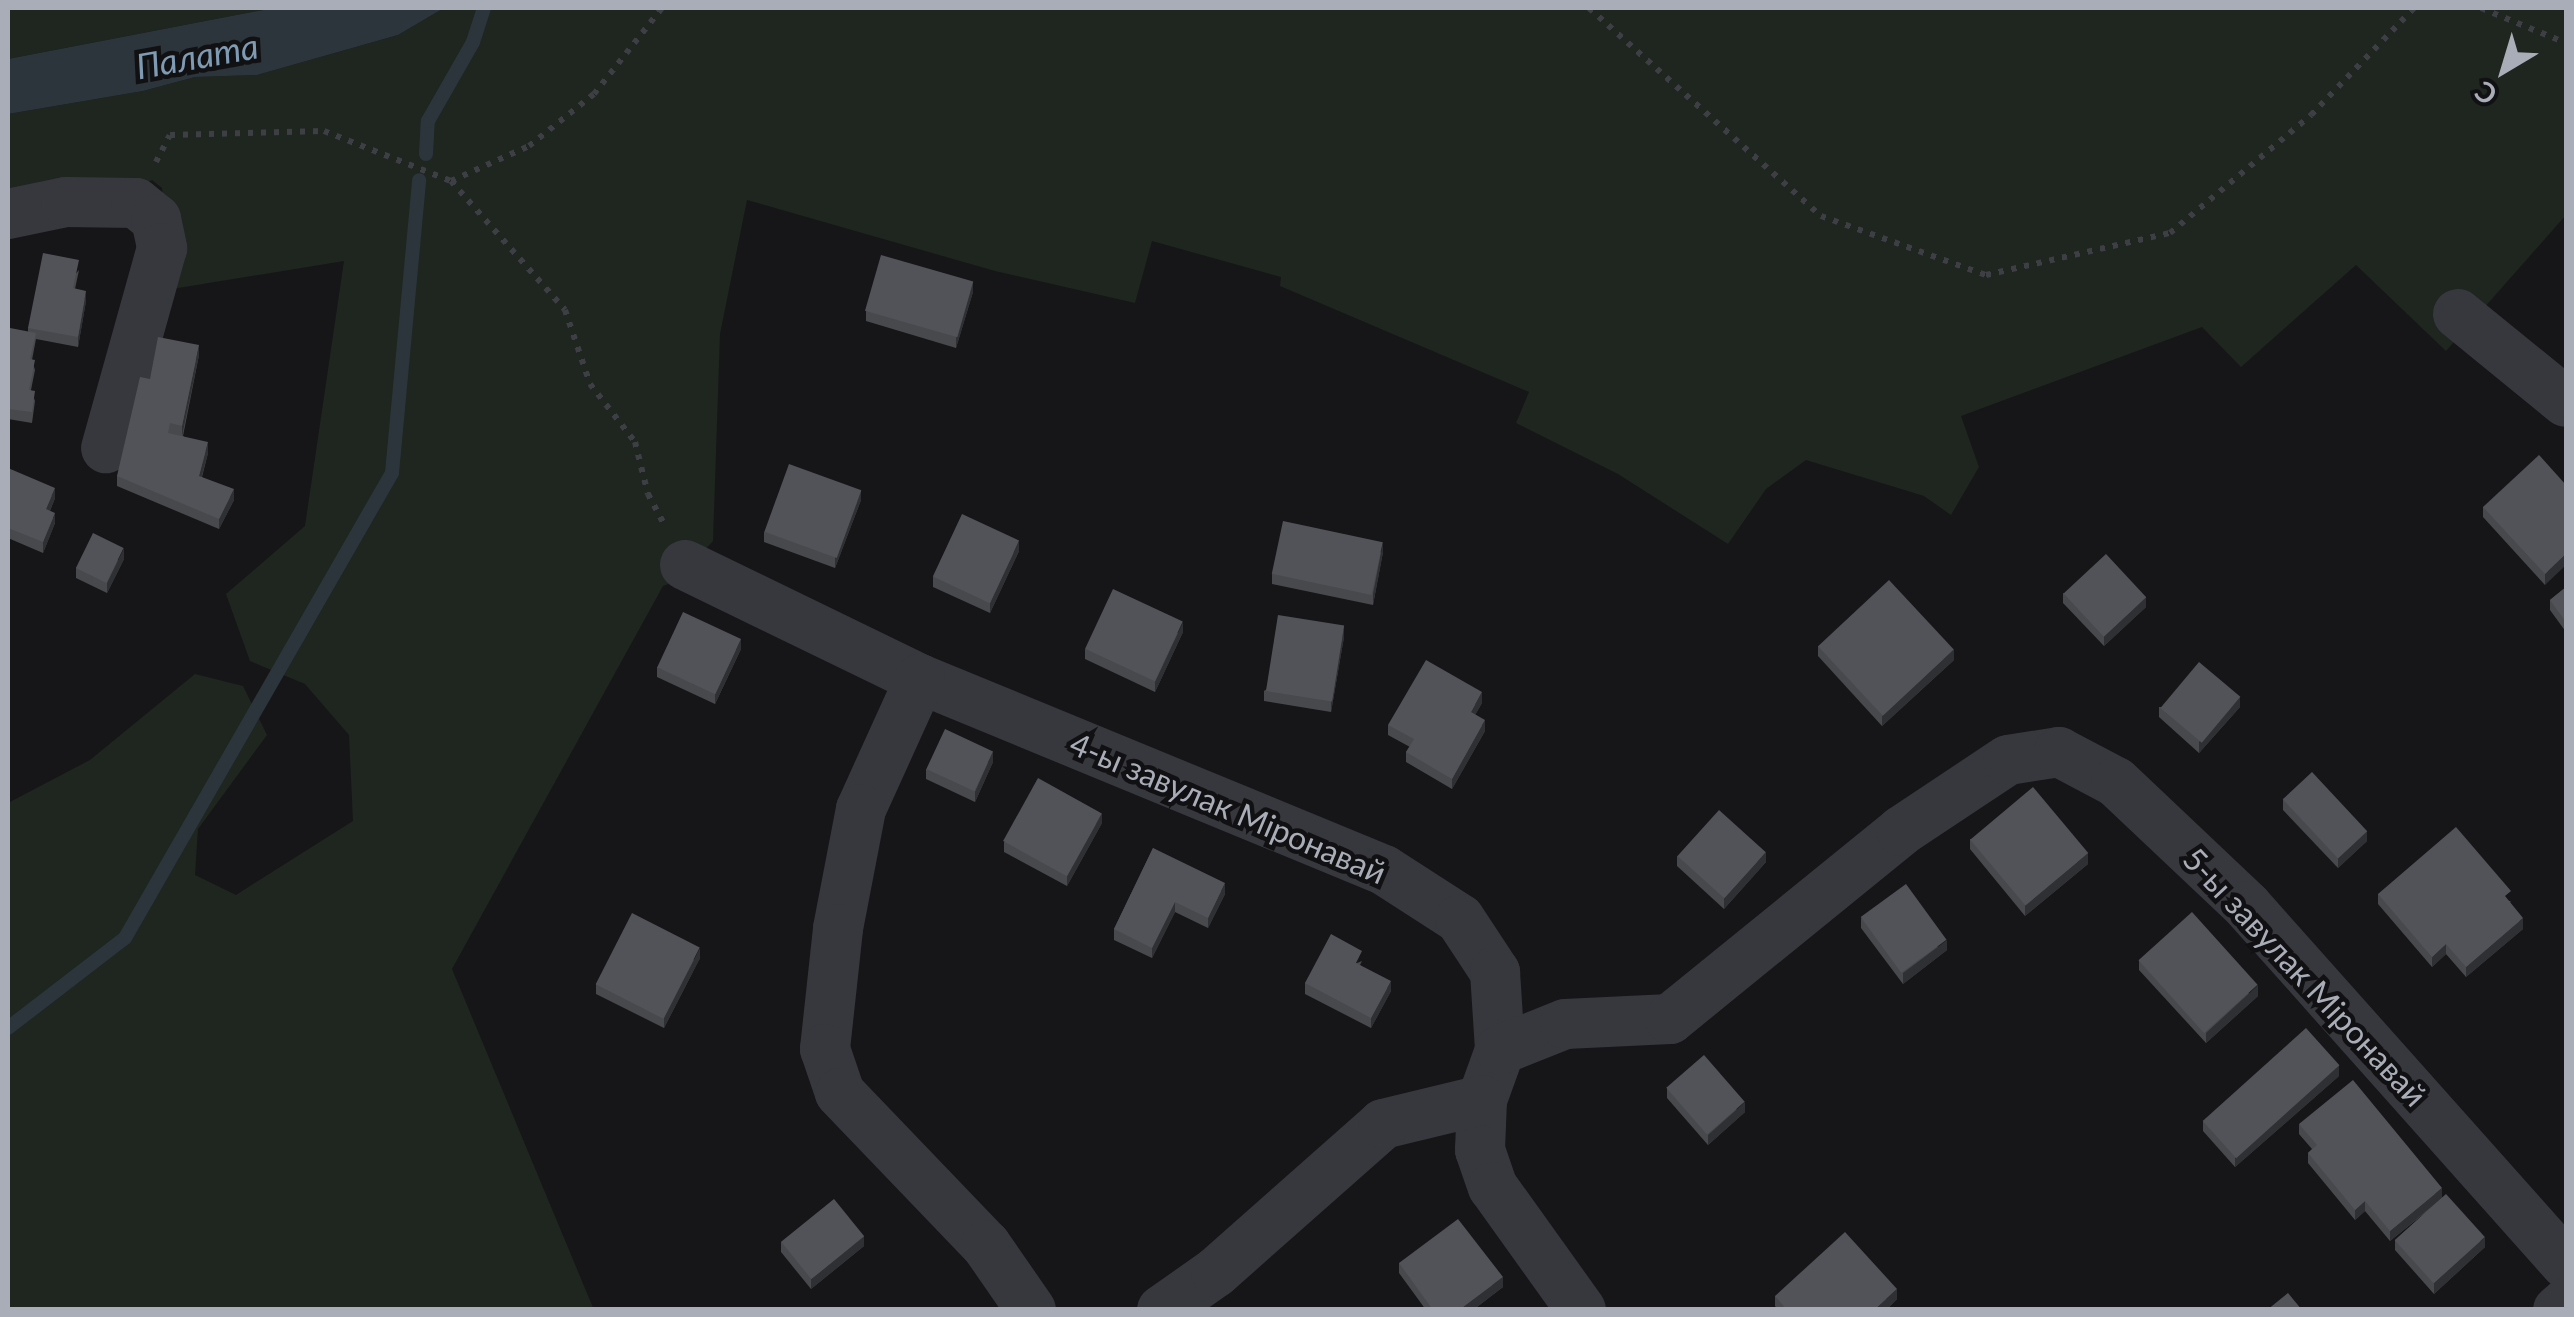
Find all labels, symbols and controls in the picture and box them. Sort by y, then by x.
north arrow [2454,20,2554,120]
water label: Палата [133,24,261,86]
text: С [2468,75,2503,113]
street label: 4-ы завулак Міронавай [1064,724,1392,892]
street label: 5-ы завулак Міронавай [2175,840,2435,1114]

